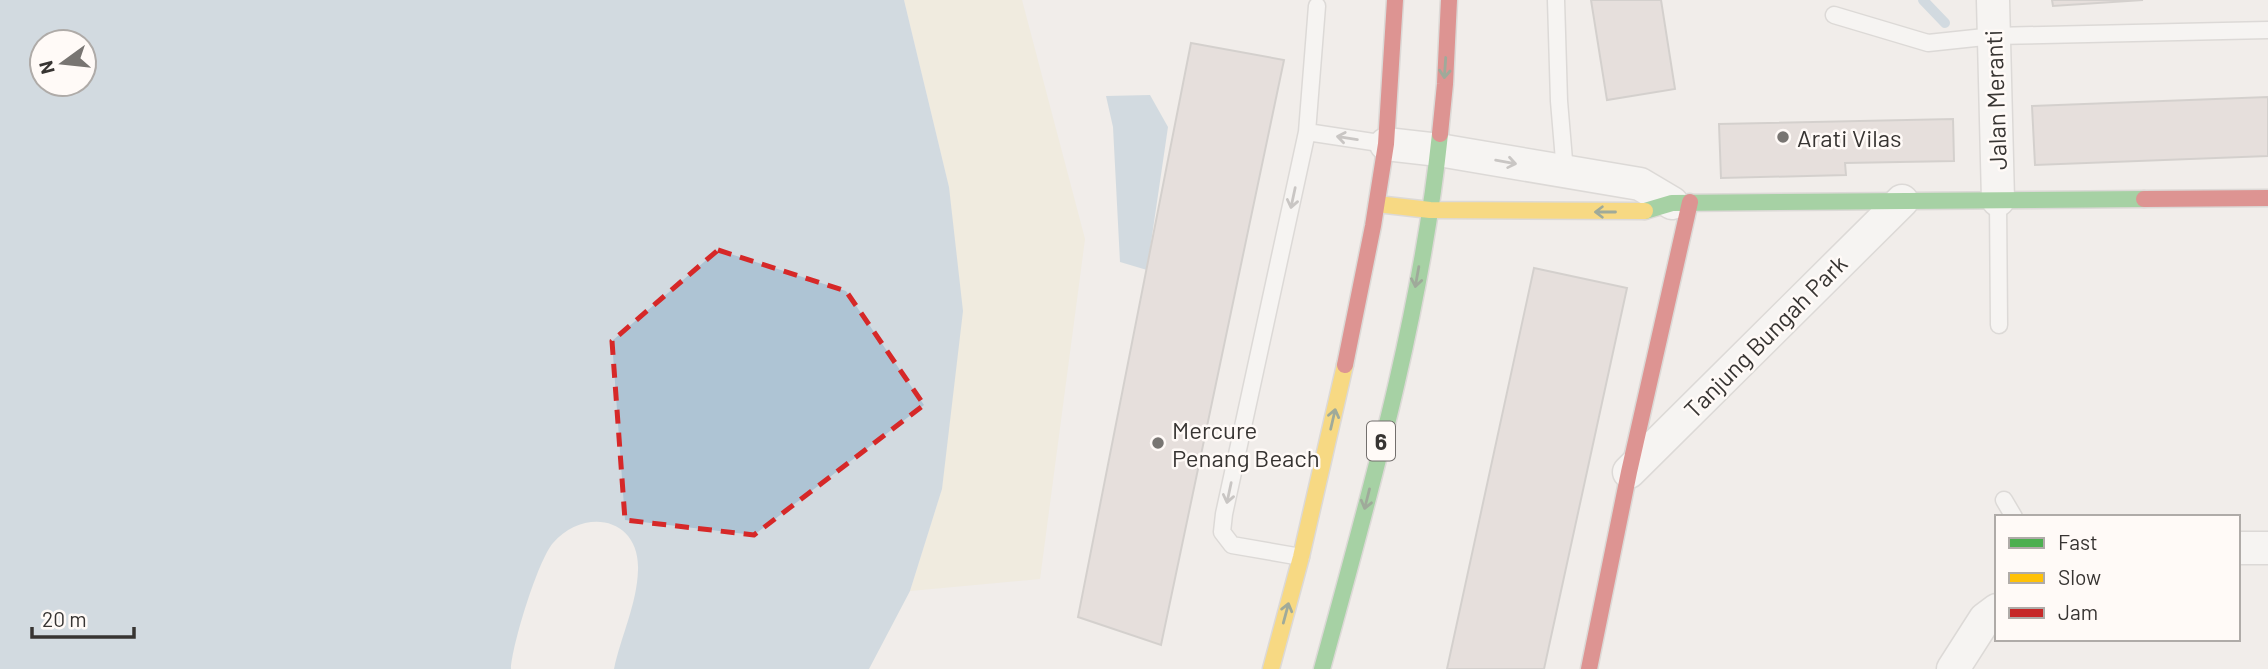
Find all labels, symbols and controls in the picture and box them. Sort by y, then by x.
north arrow [28,28,98,98]
street label: Jalan Meranti [1978,29,2012,171]
one-way arrow [1438,56,1451,79]
text: N [33,58,59,77]
place label: Arati Vilas [1797,123,1902,152]
marker: Arati Vilas [1775,129,1791,145]
one-way arrow [1336,131,1359,144]
one-way arrow [1494,156,1517,169]
one-way arrow [1285,186,1299,209]
one-way arrow [1593,205,1616,218]
street label: Tanjung Bungah Park [1678,249,1852,423]
one-way arrow [1410,265,1424,288]
one-way arrow [1327,408,1340,431]
place label: Mercure Penang Beach [1172,415,1320,472]
road number: 6 [1367,422,1395,461]
marker: Mercure Penang Beach [1150,435,1166,451]
one-way arrow [1221,481,1235,504]
one-way arrow [1359,487,1373,510]
legend [1995,515,2240,641]
text: Fast [2058,529,2098,554]
text: Slow [2058,564,2101,589]
scale bar [32,596,133,640]
text: Jam [2058,599,2098,624]
one-way arrow [1280,602,1293,625]
text: 20 m [42,606,87,631]

